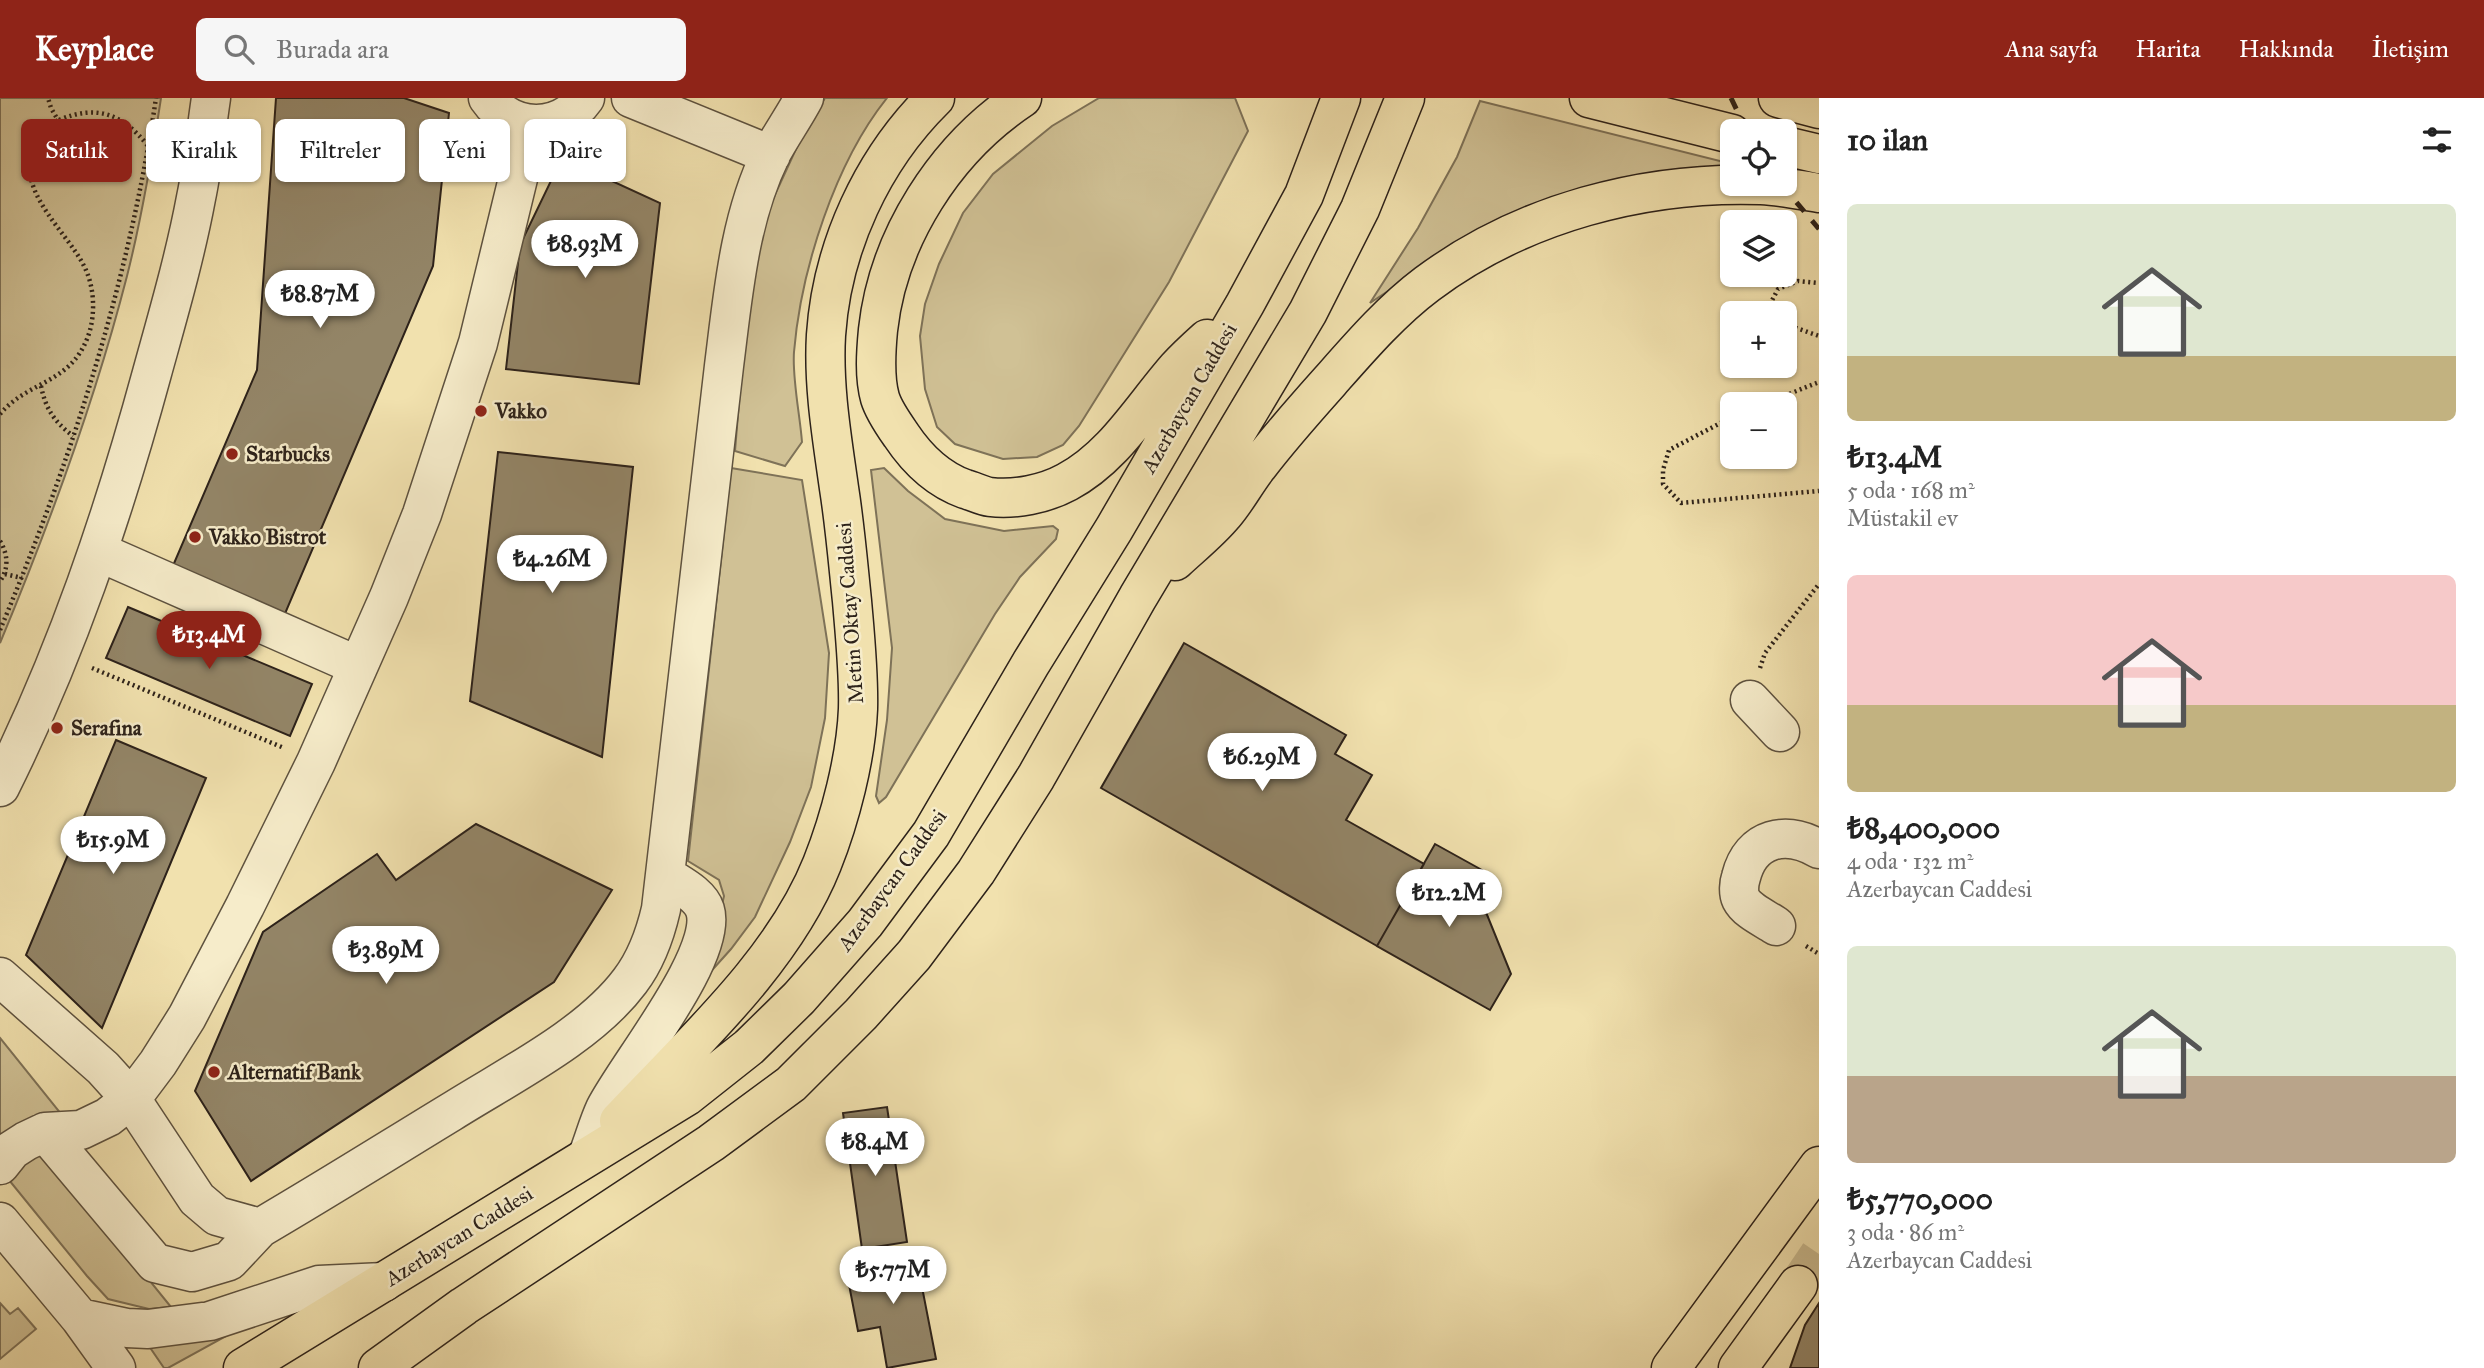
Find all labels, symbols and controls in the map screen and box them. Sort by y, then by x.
search box [196,18,686,81]
text: Keyplace [35,29,154,69]
icon: search [220,30,258,68]
text: Burada ara [276,33,389,65]
text: Ana sayfa [2005,34,2098,64]
text: Harita [2136,34,2201,64]
text: Hakkında [2239,34,2334,64]
text: İletişim [2372,34,2449,64]
chip: Satılık [21,119,132,182]
chip: Kiralık [146,119,261,182]
chip: Filtreler [275,119,405,182]
chip: Yeni [419,119,510,182]
chip: Daire [524,119,626,182]
map controls [1720,119,1797,469]
button: locate [1720,119,1797,196]
icon: filters [2418,121,2456,159]
text: 10 ilan [1847,122,1928,158]
button: layers [1720,210,1797,287]
pin: ₺8.93M [528,220,642,280]
text: ₺8.93M [547,229,623,257]
icon: home [2089,249,2215,375]
pin: ₺8.87M [263,271,377,330]
text: ₺8.87M [281,279,359,307]
button: + [1720,301,1797,378]
street label: Azerbaycan Caddesi [1135,318,1243,479]
button: − [1720,392,1797,469]
place label: Vakko [494,398,547,424]
marker: Vakko [473,403,489,419]
text: ₺13.4M [1847,439,1942,475]
place label: Starbucks [246,441,330,467]
marker: Starbucks [224,446,240,462]
text: 5 oda · 168 m² [1847,476,1975,504]
text: Müstakil ev [1847,504,1958,532]
street label: Metin Oktay Caddesi [831,521,869,705]
place label: Vakko Bistrot [208,524,327,550]
marker: Vakko Bistrot [187,529,203,545]
pin: ₺4.26M [495,536,609,595]
text: ₺4.26M [513,544,591,572]
pin: ₺13.4M [152,612,266,671]
text: ₺13.4M [173,620,245,648]
icon: home [2089,620,2215,746]
place label: Serafina [71,715,143,741]
marker: Serafina [49,720,65,736]
pin: ₺6.29M [1205,734,1319,793]
text: ₺6.29M [1223,742,1301,770]
street label: Azerbaycan Caddesi [831,804,952,957]
text: ₺8,400,000 [1847,810,2000,846]
pin: ₺15.9M [56,816,170,876]
text: ₺15.9M [76,825,150,853]
text: 4 oda · 132 m² [1847,847,1973,875]
pin: ₺12.2M [1392,870,1506,929]
text: Azerbaycan Caddesi [1847,875,2032,903]
text: ₺12.2M [1412,878,1486,906]
pin: ₺3.89M [329,926,443,986]
text: ₺3.89M [348,935,424,963]
icon: home [2089,991,2215,1117]
place label: Alternatif Bank [226,1059,362,1085]
marker: Alternatif Bank [206,1064,222,1080]
pin: ₺8.4M [826,1118,924,1178]
text: ₺8.4M [842,1127,908,1155]
street label: Azerbaycan Caddesi [380,1180,538,1292]
text: ₺5,770,000 [1847,1181,1993,1217]
text: 3 oda · 86 m² [1847,1218,1964,1246]
pin: ₺5.77M [836,1246,950,1306]
text: Azerbaycan Caddesi [1847,1246,2032,1274]
text: ₺5.77M [856,1255,930,1283]

